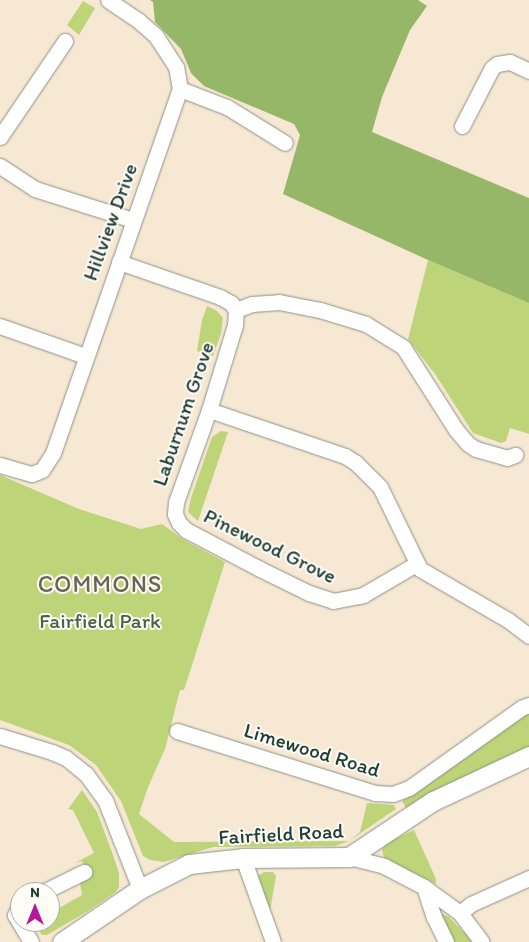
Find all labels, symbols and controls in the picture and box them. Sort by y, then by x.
street label: Hillview Drive [77,160,143,284]
street label: Laburnum Grove [146,338,220,490]
street label: Pinewood Grove [200,503,340,589]
district label: COMMONS [37,570,163,598]
park label: Fairfield Park [39,608,161,634]
street label: Limewood Road [241,717,383,783]
street label: Fairfield Road [218,818,344,850]
north arrow [10,882,60,932]
text: N [30,884,40,901]

